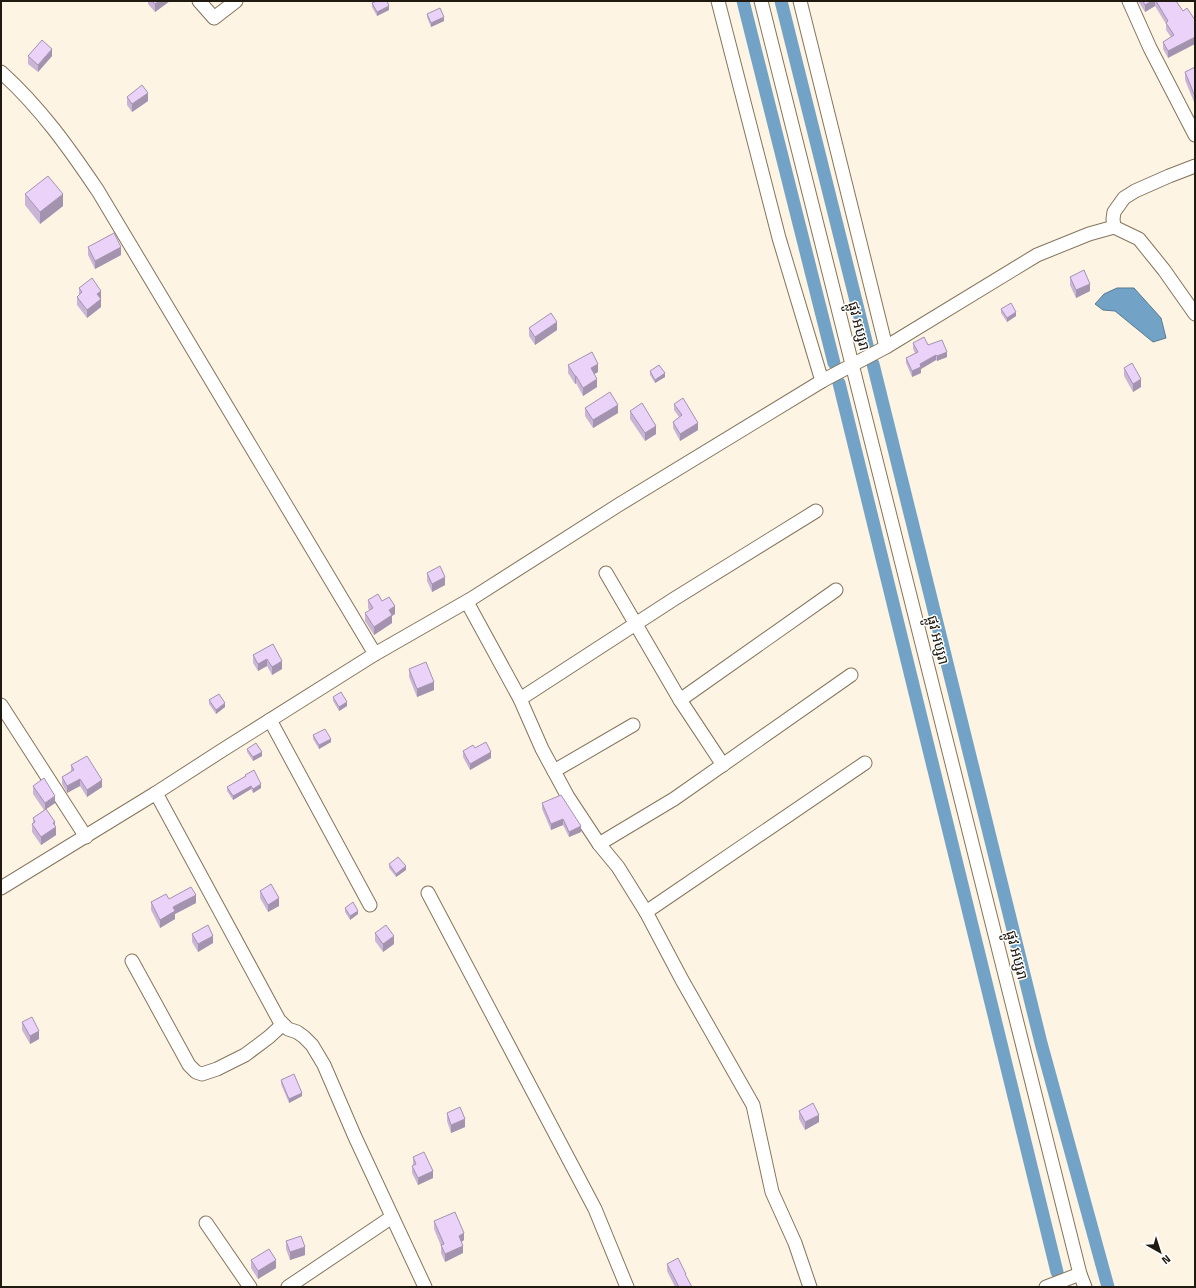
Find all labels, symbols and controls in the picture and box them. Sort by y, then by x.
street label: ផ្លូវ អប្សរា [840,299,877,354]
street label: ផ្លូវ អប្សរា [919,613,956,668]
street label: ផ្លូវ អប្សរា [998,928,1035,983]
north arrow [1140,1232,1180,1272]
text: N [1158,1251,1174,1268]

